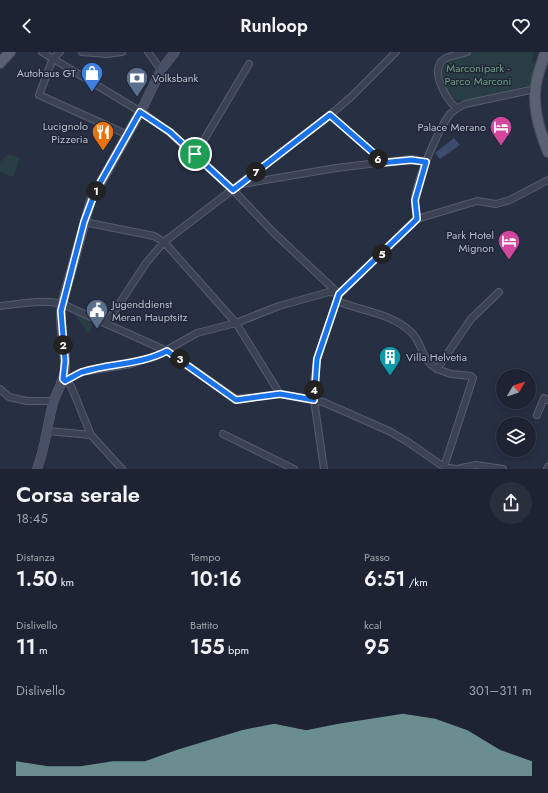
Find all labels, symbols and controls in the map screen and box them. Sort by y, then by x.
text: Runloop [240,13,308,39]
icon: back [16,15,38,37]
icon: heart [510,15,532,37]
shop icon: Autohaus GT [79,60,105,93]
park label: Marconipark - Parco Marconi [445,60,512,89]
place label: Autohaus GT [17,65,76,81]
bank icon: Volksbank [124,65,150,98]
place label: Volksbank [152,70,199,86]
hotel icon: Palace Merano [488,114,514,147]
place label: Lucignolo Pizzeria [43,118,88,147]
restaurant icon: Lucignolo Pizzeria [90,119,116,152]
place label: Palace Merano [418,119,486,135]
pin [178,137,212,171]
icon: arrive [184,143,206,165]
pin: 6 [368,149,388,169]
text: 6 [374,151,382,167]
pin: 7 [246,162,266,182]
text: 7 [253,164,259,180]
pin: 1 [86,181,106,201]
text: 1 [93,183,99,199]
place label: Park Hotel Mignon [446,227,494,256]
hotel icon: Park Hotel Mignon [496,228,522,261]
pin: 5 [372,244,392,264]
text: 5 [378,246,386,262]
place label: Jugenddienst Meran Hauptsitz [110,296,188,325]
public building icon: Jugenddienst Meran Hauptsitz [84,297,110,330]
pin: 2 [53,335,73,355]
text: 2 [59,337,67,353]
building icon: Villa Helvetia [377,344,403,377]
pin: 3 [170,349,190,369]
place label: Villa Helvetia [406,349,467,365]
text: 3 [177,351,183,367]
north arrow [496,369,536,409]
map controls [496,369,536,457]
pin: 4 [304,380,324,400]
text: 4 [310,382,318,398]
button: layers [496,417,536,457]
text: Corsa serale [16,478,140,510]
button: share [490,482,532,524]
text: 18:45 [16,509,48,528]
text: Distanza [16,549,55,565]
text: Tempo [190,549,221,565]
text: Passo [364,549,390,565]
text: 1.50 [16,565,57,594]
text: 10:16 [190,565,242,594]
text: 6:51 [364,565,405,594]
text: km [57,574,74,590]
text: /km [405,574,428,590]
text: Dislivello [16,617,58,633]
text: Battito [190,617,218,633]
text: kcal [364,617,382,633]
text: 11 [16,633,36,662]
text: 155 [190,633,225,662]
text: 95 [364,633,389,662]
text: m [36,642,48,658]
text: bpm [225,642,249,658]
text: Dislivello [16,681,65,700]
text: 301–311 m [469,681,532,700]

